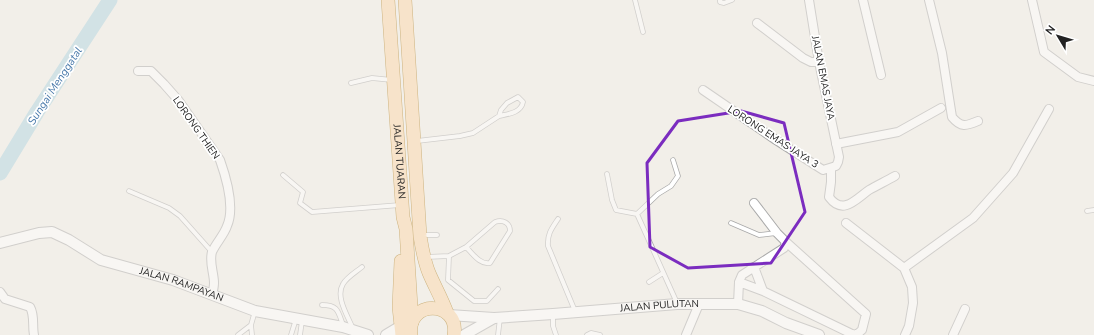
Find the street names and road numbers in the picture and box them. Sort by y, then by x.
street label: JALAN EMAS JAYA [808,34,838,122]
street label: LORONG THIEN [169,94,223,162]
street label: LORONG EMAS JAYA 3 [725,102,821,172]
street label: JALAN TUARAN [390,123,409,199]
street label: JALAN RAMPAYAN [137,264,225,305]
street label: JALAN PULUTAN [618,297,699,316]

